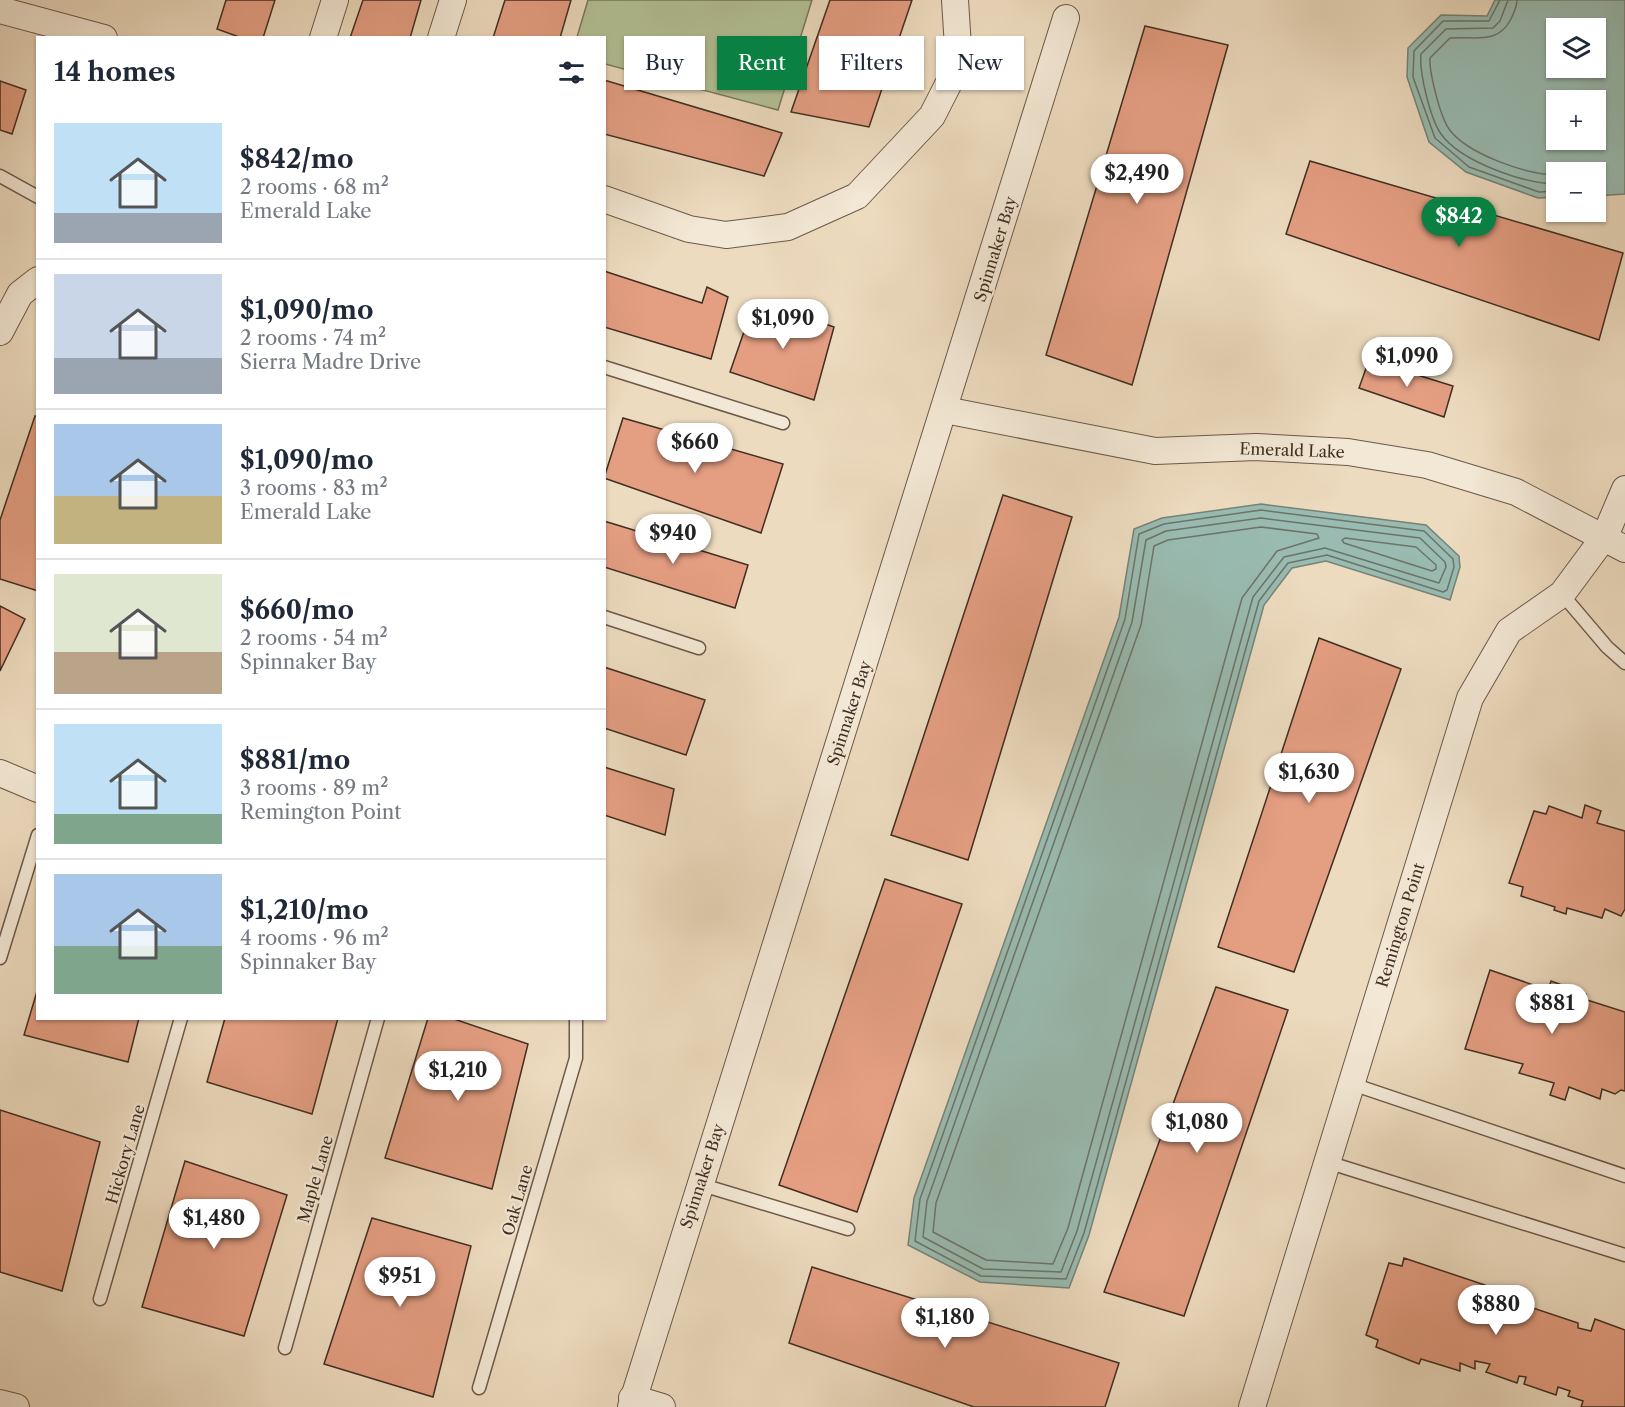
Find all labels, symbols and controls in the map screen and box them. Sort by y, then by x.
map controls [1546,18,1606,222]
button: layers [1546,18,1606,78]
chip: Buy [624,36,705,90]
chip: Rent [717,36,807,90]
chip: Filters [819,36,924,90]
chip: New [936,36,1024,90]
text: 14 homes [54,56,176,88]
icon: filters [555,56,588,89]
button: + [1546,90,1606,150]
text: $842/mo [240,143,353,175]
icon: home [102,147,174,219]
pin: $2,490 [1088,154,1186,205]
text: $2,490 [1105,161,1170,185]
button: − [1546,162,1606,222]
text: 2 rooms · 68 m² [240,175,389,199]
street label: Spinnaker Bay [969,193,1021,304]
pin: $842 [1423,197,1495,248]
text: Emerald Lake [240,199,372,223]
text: $842 [1435,204,1483,228]
text: $1,090/mo [240,294,373,326]
icon: home [102,298,174,370]
pin: $1,090 [734,299,832,350]
text: $1,090 [752,306,814,330]
text: 2 rooms · 74 m² [240,326,386,350]
pin: $1,090 [1358,337,1456,388]
text: $1,090 [1376,344,1438,368]
text: Sierra Madre Drive [240,350,421,374]
pin: $660 [659,423,731,474]
text: $660 [671,430,719,454]
street label: Emerald Lake [1239,438,1345,462]
text: $1,090/mo [240,444,373,476]
icon: home [102,448,174,520]
text: 3 rooms · 83 m² [240,476,388,500]
text: Emerald Lake [240,500,372,524]
pin: $940 [637,514,709,565]
text: $940 [649,521,697,545]
text: $660/mo [240,594,354,626]
icon: home [102,598,174,670]
text: 2 rooms · 54 m² [240,626,388,650]
text: Spinnaker Bay [240,650,376,674]
street label: Spinnaker Bay [823,657,876,768]
text: $881/mo [240,744,350,776]
icon: home [102,748,174,820]
pin: $1,630 [1260,753,1358,804]
text: $1,630 [1278,760,1340,784]
text: 3 rooms · 89 m² [240,776,388,800]
text: Remington Point [240,800,401,824]
street label: Remington Point [1372,860,1429,990]
text: $1,210/mo [240,894,369,926]
icon: home [102,898,174,970]
text: 4 rooms · 96 m² [240,926,389,950]
text: Spinnaker Bay [240,950,376,974]
pin: $881 [1516,984,1588,1035]
text: $881 [1530,991,1574,1015]
pin: $1,210 [409,1051,507,1102]
text: $1,210 [428,1058,488,1082]
street label: Hickory Lane [101,1102,149,1206]
pin: $1,080 [1148,1103,1246,1154]
text: $1,080 [1165,1110,1229,1134]
street label: Spinnaker Bay [676,1120,729,1231]
street label: Maple Lane [293,1133,337,1225]
street label: Oak Lane [497,1162,537,1238]
pin: $1,480 [165,1199,263,1250]
text: $1,480 [183,1206,245,1230]
pin: $951 [364,1257,436,1308]
text: $951 [378,1264,422,1288]
pin: $880 [1460,1285,1532,1336]
text: $880 [1472,1292,1520,1316]
pin: $1,180 [896,1298,994,1349]
text: $1,180 [915,1305,975,1329]

